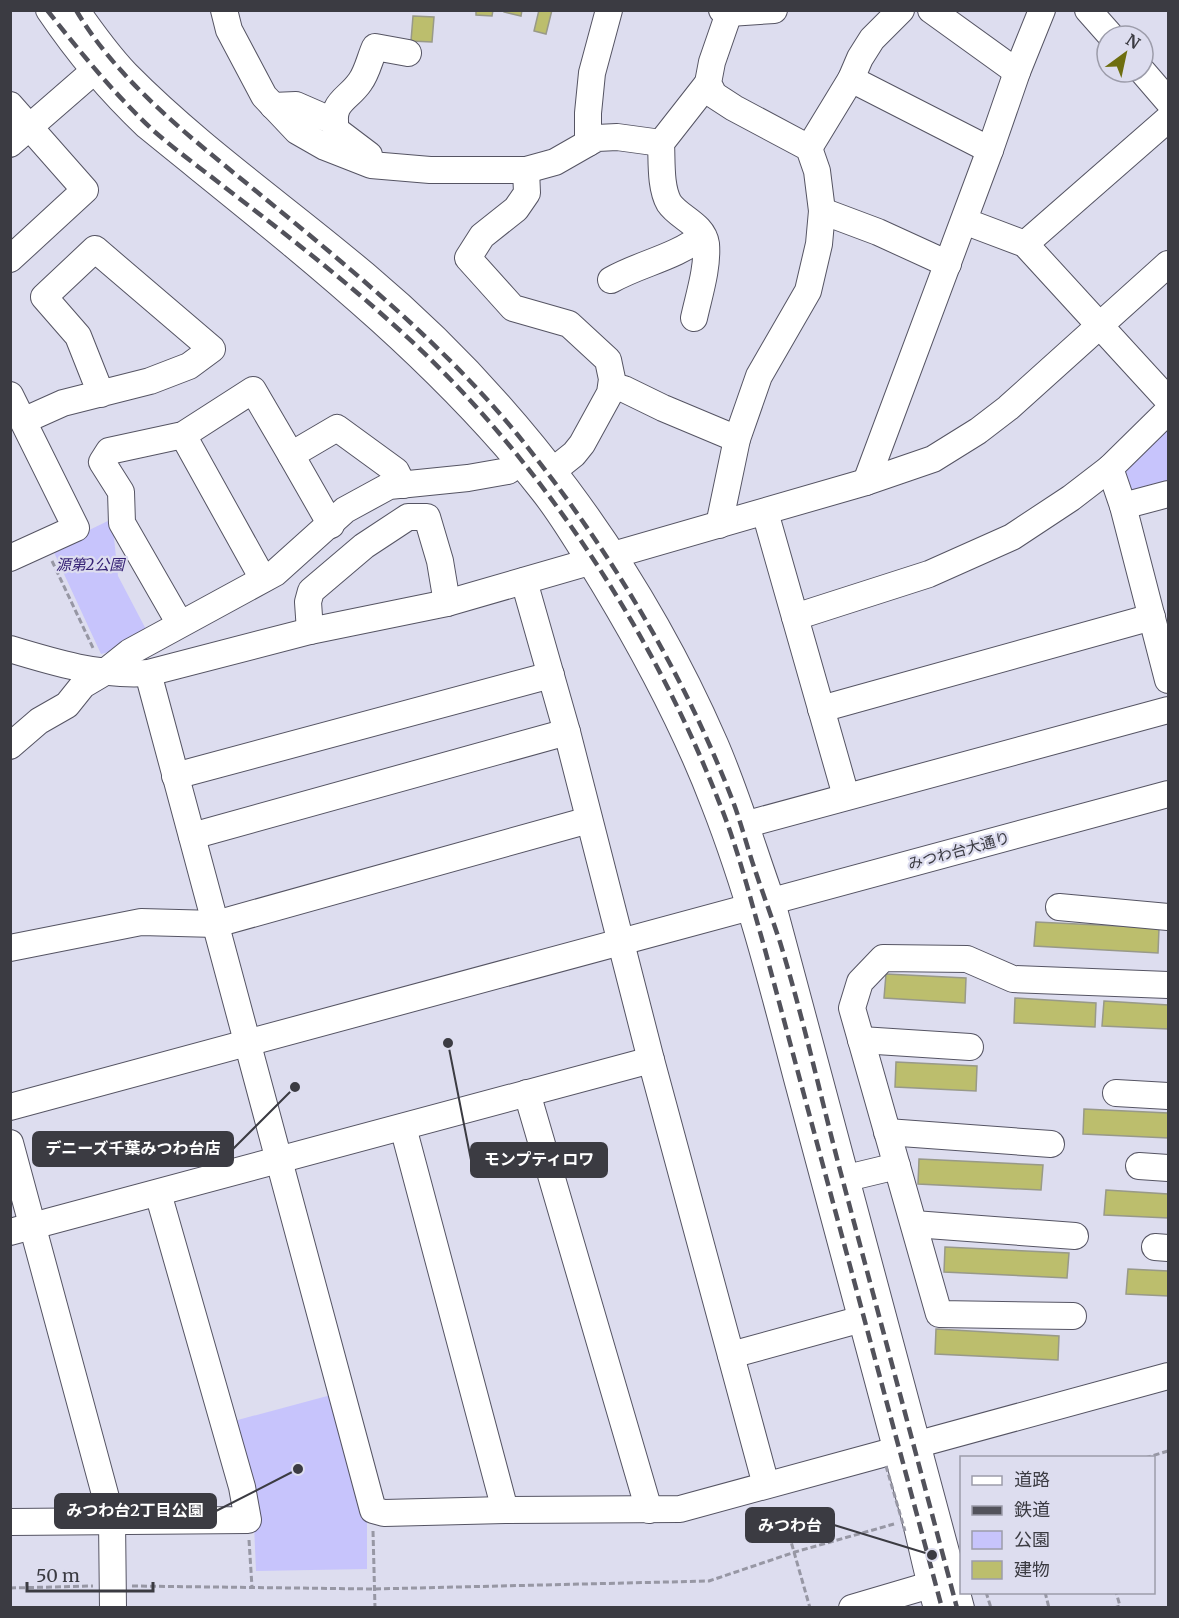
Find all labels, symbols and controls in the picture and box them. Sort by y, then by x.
north arrow [1095,24,1155,84]
text: N [1122,30,1144,53]
park label: 源第2公園 [56,555,126,574]
street label: みつわ台大通り [906,828,1012,873]
callout: デニーズ千葉みつわ台店 [33,1132,233,1166]
text: デニーズ千葉みつわ台店 [45,1138,221,1158]
callout: モンプティロワ [471,1143,607,1177]
text: モンプティロワ [484,1149,594,1169]
legend [960,1456,1155,1594]
text: 道路 [1014,1468,1050,1491]
callout: みつわ台2丁目公園 [55,1494,216,1528]
text: 鉄道 [1014,1498,1050,1521]
text: みつわ台2丁目公園 [66,1500,204,1520]
callout: みつわ台 [746,1508,834,1542]
text: みつわ台 [758,1515,822,1535]
text: 公園 [1014,1528,1050,1551]
scale bar [27,1555,153,1593]
text: 建物 [1014,1558,1050,1581]
text: 50 m [36,1564,80,1587]

